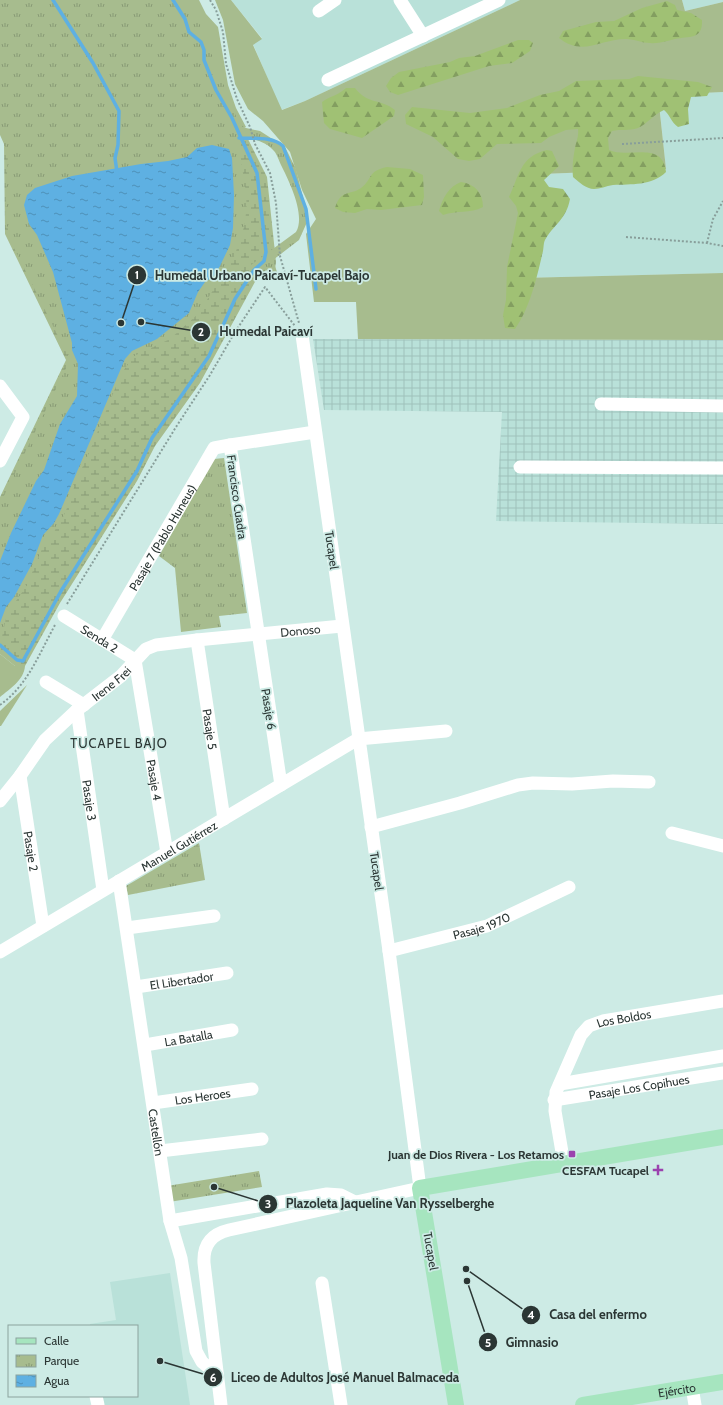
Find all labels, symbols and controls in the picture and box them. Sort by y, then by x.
callout: Humedal Urbano Paicaví-Tucapel Bajo [127,263,378,288]
text: 1 [135,267,139,282]
text: Humedal Urbano Paicaví-Tucapel Bajo [155,267,370,283]
callout: Humedal Paicaví [191,319,321,344]
text: Humedal Paicaví [219,323,313,339]
text: 2 [198,324,204,339]
street label: Francisco Cuadra [224,454,250,540]
street label: Pasaje 7 (Pablo Huneus) [125,481,199,593]
street label: Tucapel [322,530,342,570]
street label: Senda 2 [78,621,121,655]
street label: Donoso [280,621,321,639]
street label: Irene Frei [88,663,134,704]
street label: Pasaje 6 [258,687,280,731]
street label: Pasaje 5 [200,708,221,750]
district label: TUCAPEL BAJO [70,735,168,751]
street label: Pasaje 4 [144,758,166,802]
street label: Pasaje 3 [80,779,100,821]
street label: Manuel Gutiérrez [138,817,220,874]
street label: Pasaje 2 [21,830,42,872]
street label: Tucapel [367,851,387,891]
street label: Pasaje 1970 [451,909,513,942]
street label: El Libertador [149,968,215,992]
street label: Los Boldos [594,1006,652,1030]
street label: La Batalla [163,1026,214,1049]
street label: Pasaje Los Copihues [587,1071,690,1102]
street label: Los Heroes [174,1085,231,1107]
street label: Castellón [146,1108,168,1157]
place label: Juan de Dios Rivera - Los Retamos [387,1147,564,1162]
marker: Juan de Dios Rivera - Los Retamos [567,1149,577,1159]
place label: CESFAM Tucapel [562,1163,649,1178]
marker: CESFAM Tucapel [652,1164,664,1176]
callout: Plazoleta Jaqueline Van Rysselberghe [258,1191,502,1216]
text: Plazoleta Jaqueline Van Rysselberghe [286,1195,495,1211]
text: 3 [265,1196,271,1211]
street label: Tucapel [420,1231,442,1271]
callout: Casa del enfermo [521,1302,655,1327]
text: Casa del enfermo [549,1306,647,1322]
text: 4 [527,1307,535,1322]
legend [8,1325,138,1397]
callout: Gimnasio [478,1330,566,1355]
text: Calle [44,1333,69,1348]
text: Gimnasio [506,1334,559,1350]
text: 5 [485,1335,491,1350]
text: Parque [44,1353,79,1368]
callout: Liceo de Adultos José Manuel Balmaceda [203,1365,467,1390]
text: Liceo de Adultos José Manuel Balmaceda [231,1369,460,1385]
text: 6 [210,1370,217,1385]
text: Agua [44,1373,70,1388]
street label: Ejército [657,1379,697,1400]

